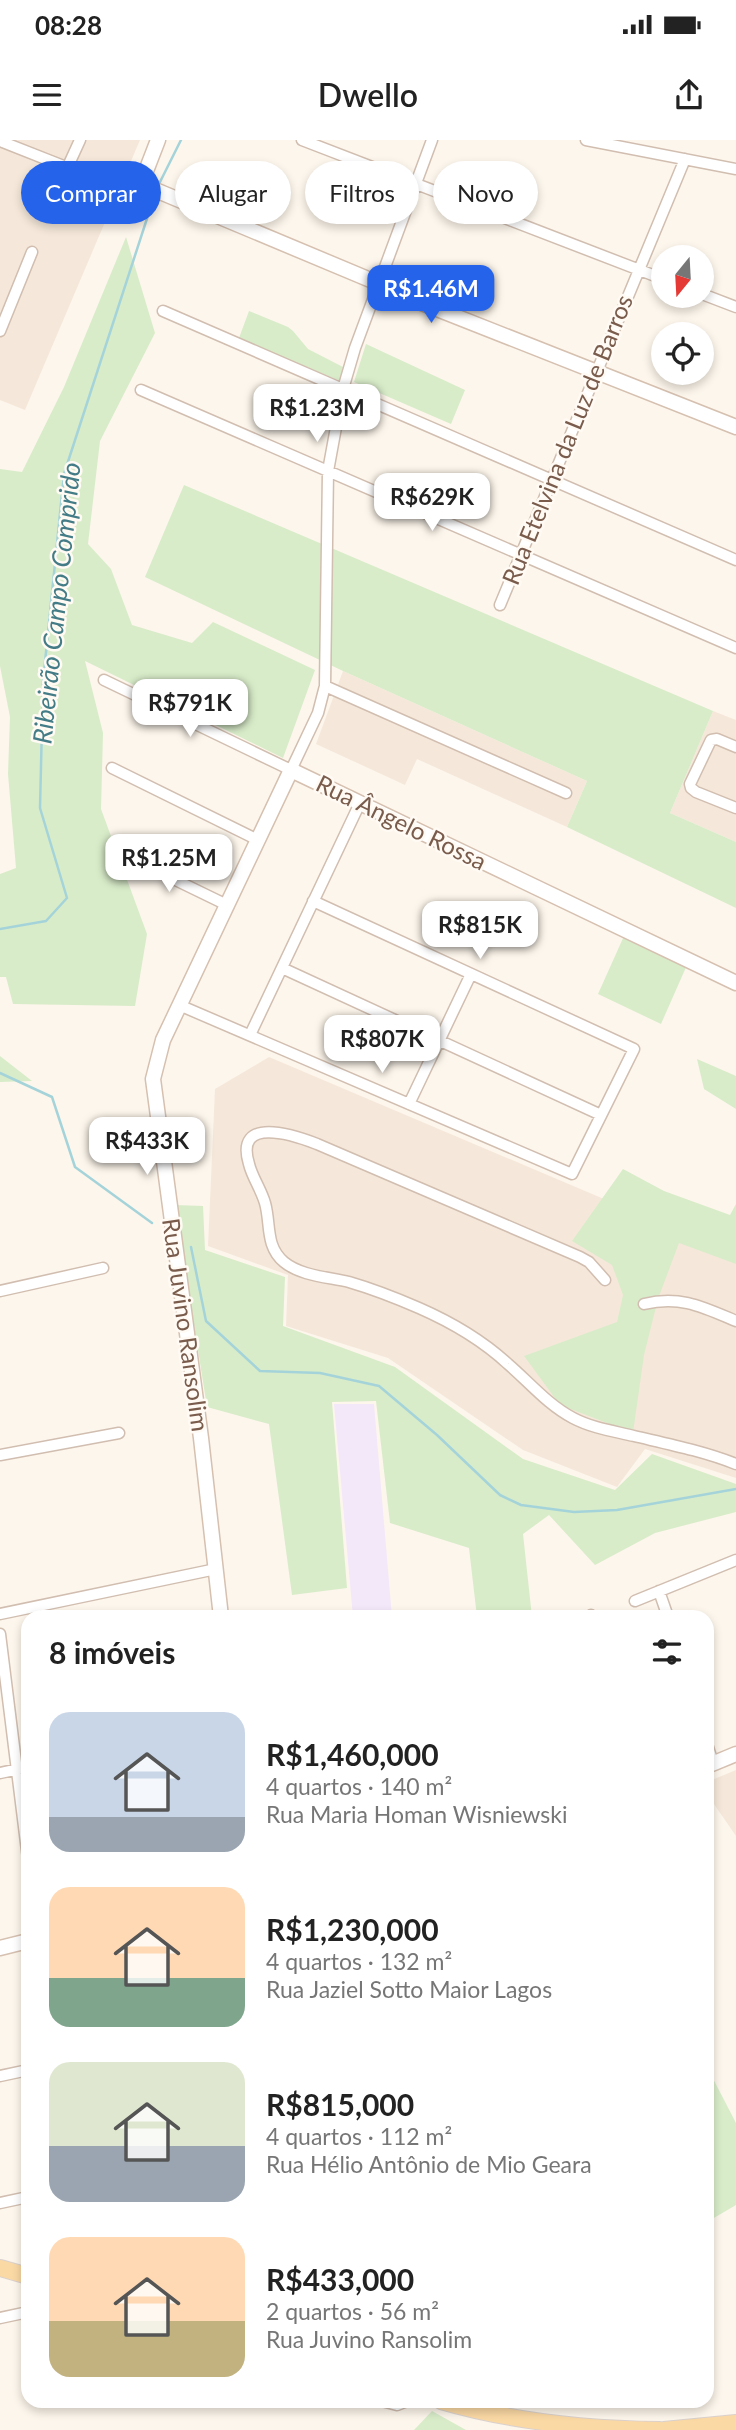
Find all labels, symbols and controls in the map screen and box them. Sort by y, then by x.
text: 08:28 [35,9,102,41]
text: Dwello [318,75,418,114]
icon: menu [28,76,66,114]
icon: share [670,76,708,114]
chip: Comprar [21,161,161,224]
chip: Alugar [175,161,291,224]
chip: Filtros [305,161,419,224]
chip: Novo [433,161,538,224]
north arrow [651,245,714,308]
map controls [651,245,714,385]
pin: R$1.46M [366,265,496,325]
text: R$1.46M [383,274,479,302]
street label: Rua Etelvina da Luz de Barros [495,290,638,589]
button: locate [651,322,714,385]
pin: R$1.23M [252,384,382,444]
text: R$1.23M [269,393,365,421]
water label: Ribeirão Campo Comprido [25,461,87,745]
pin: R$629K [375,474,489,533]
text: R$629K [390,482,474,510]
pin: R$791K [133,680,247,739]
text: R$791K [148,688,232,716]
street label: Rua Ângelo Rossa [312,768,491,875]
pin: R$1.25M [104,834,234,894]
text: R$1.25M [121,843,217,871]
pin: R$815K [423,902,537,961]
text: R$815K [438,910,522,938]
pin: R$807K [325,1016,439,1075]
text: R$807K [340,1024,424,1052]
pin: R$433K [90,1118,204,1177]
text: R$433K [105,1126,189,1154]
street label: Rua Juvino Ransolim [157,1216,216,1433]
icon: filters [648,1633,686,1671]
text: 8 imóveis [49,1634,175,1670]
text: R$1,460,000 [266,1736,439,1772]
icon: home [105,1740,189,1824]
text: 4 quartos · 140 m² [266,1772,452,1800]
text: Rua Maria Homan Wisniewski [266,1800,567,1828]
text: R$1,230,000 [266,1911,439,1947]
icon: home [105,1915,189,1999]
text: 4 quartos · 132 m² [266,1947,452,1975]
text: Rua Jaziel Sotto Maior Lagos [266,1975,552,2003]
text: R$815,000 [266,2086,414,2122]
icon: home [105,2090,189,2174]
text: 4 quartos · 112 m² [266,2122,452,2150]
text: Rua Hélio Antônio de Mio Geara [266,2150,592,2178]
text: R$433,000 [266,2261,414,2297]
icon: home [105,2265,189,2349]
text: 2 quartos · 56 m² [266,2297,439,2325]
text: Rua Juvino Ransolim [266,2325,472,2353]

